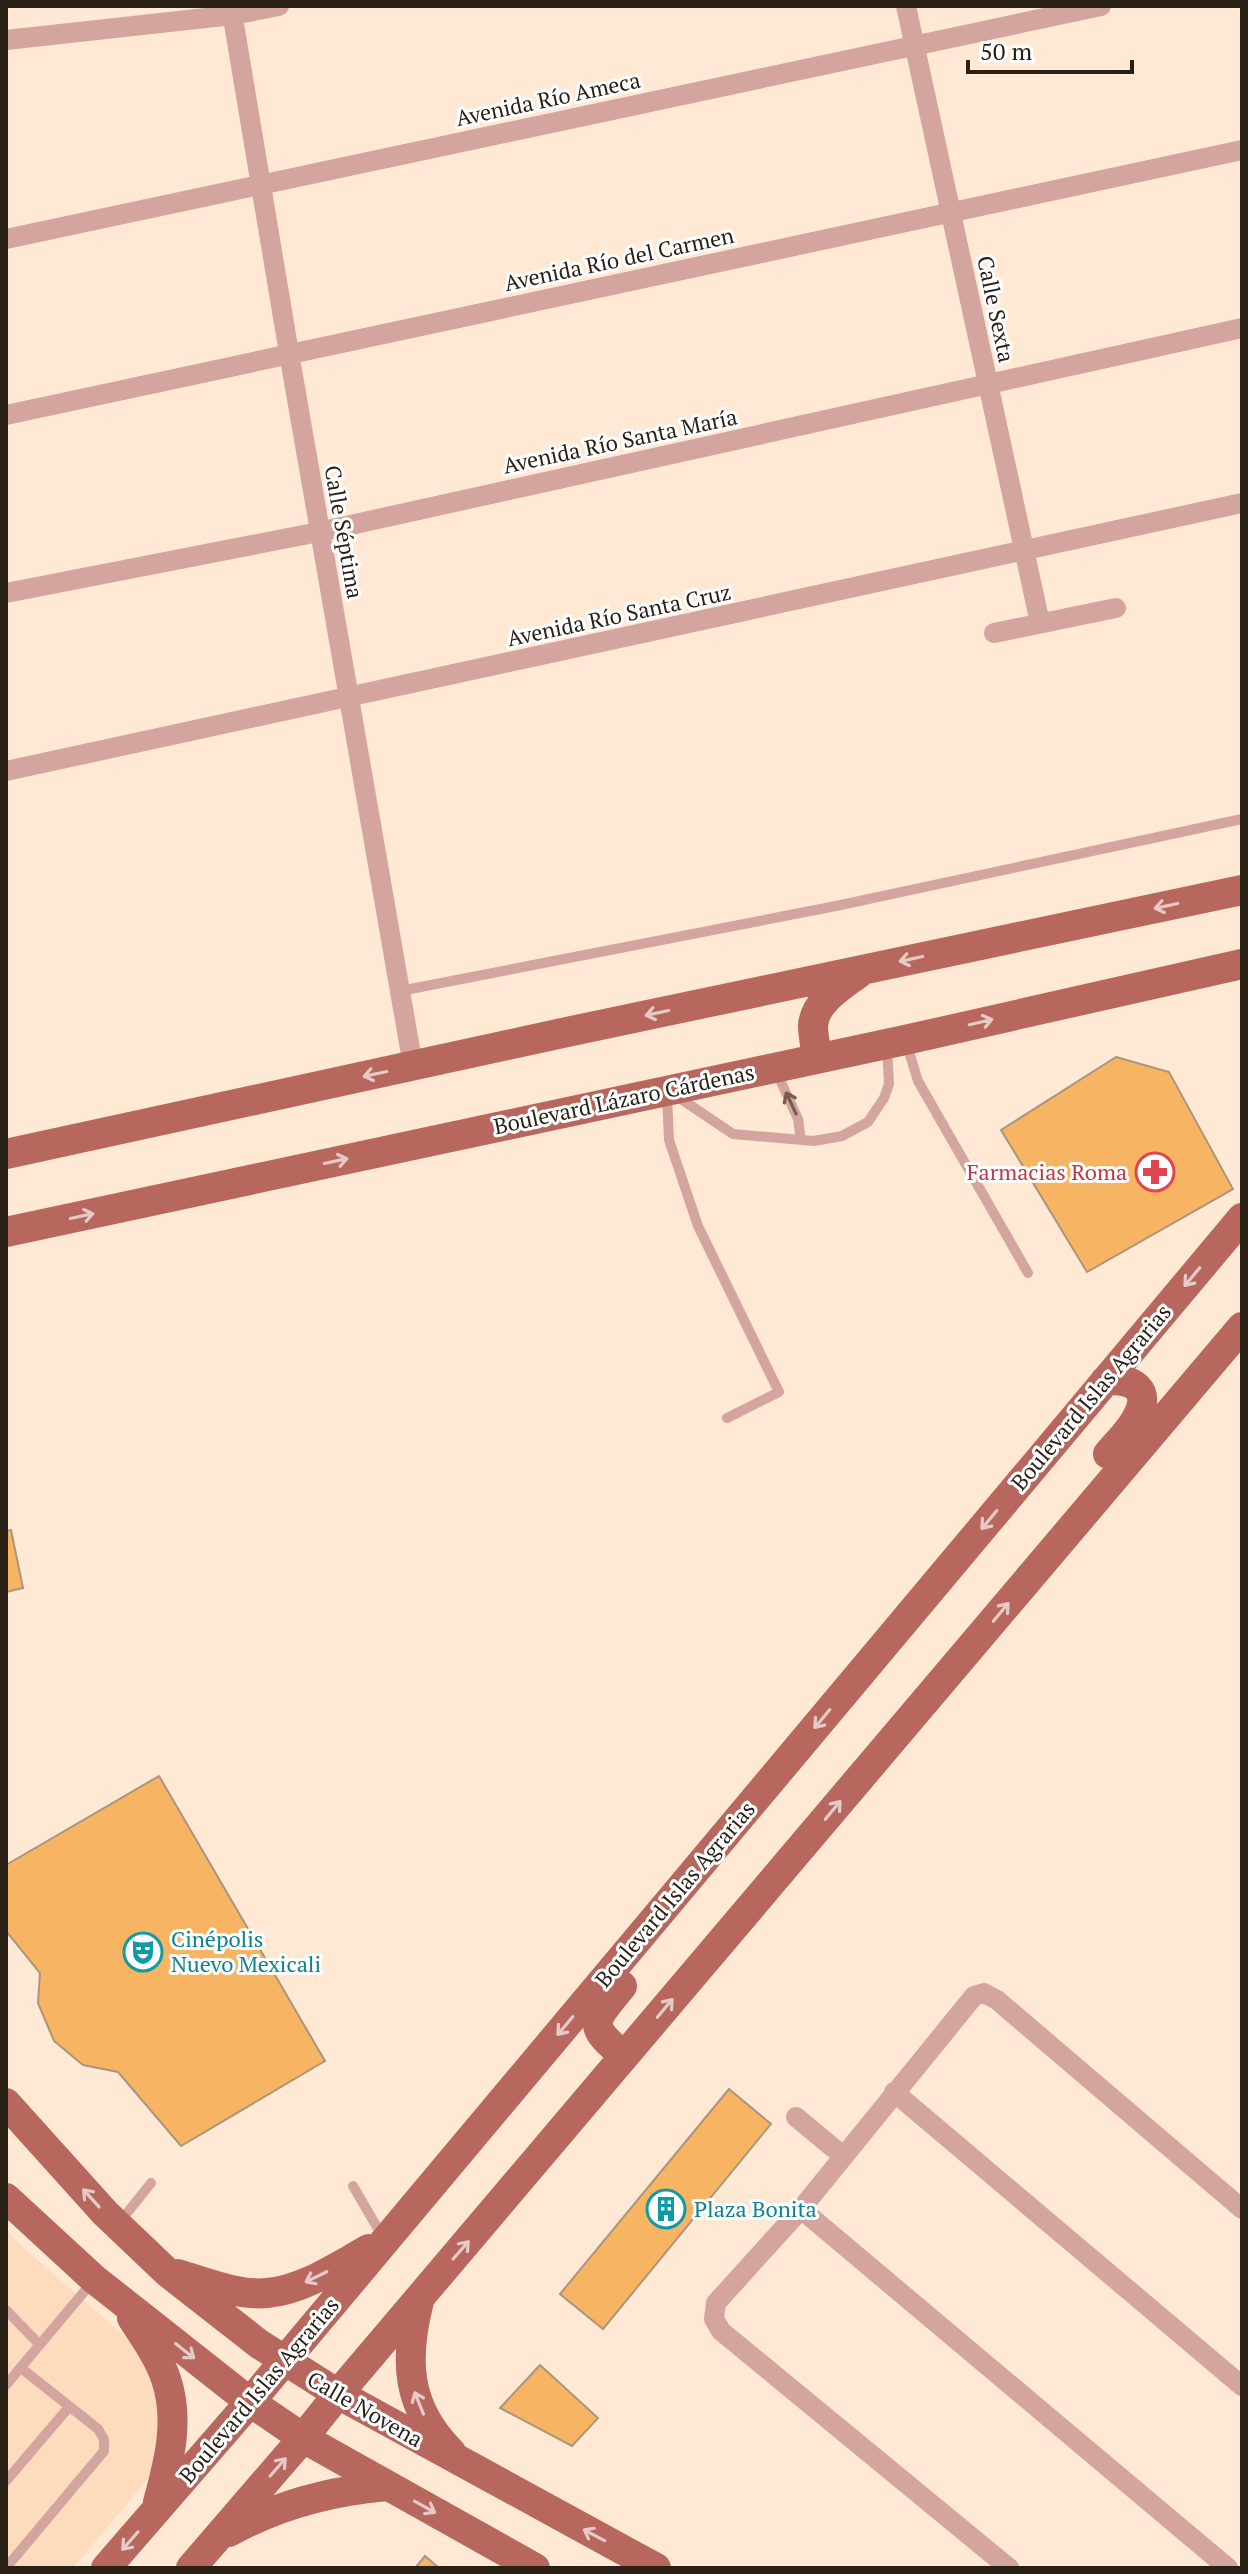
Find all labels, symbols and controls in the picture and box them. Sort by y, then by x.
scale bar [968,24,1132,74]
text: 50 m [980,35,1032,67]
street label: Avenida Río Ameca [453,65,643,132]
street label: Avenida Río del Carmen [501,220,736,297]
street label: Calle Sexta [971,253,1022,365]
street label: Avenida Río Santa María [500,402,740,480]
street label: Calle Séptima [319,463,370,601]
street label: Avenida Río Santa Cruz [504,577,734,652]
one-way arrow [1153,899,1179,914]
one-way arrow [899,953,924,968]
one-way arrow [644,1006,670,1021]
one-way arrow [968,1014,993,1029]
street label: Boulevard Lázaro Cárdenas [491,1057,757,1140]
one-way arrow [363,1067,389,1082]
one-way arrow [783,1091,798,1115]
pharmacy icon: Farmacias Roma [1134,1151,1176,1193]
one-way arrow [323,1153,349,1168]
place label: Farmacias Roma [967,1157,1127,1186]
one-way arrow [69,1208,95,1223]
one-way arrow [1183,1267,1201,1287]
street label: Boulevard Islas Agrarias [1004,1298,1177,1496]
one-way arrow [980,1509,998,1529]
one-way arrow [992,1602,1010,1622]
one-way arrow [813,1708,831,1729]
street label: Boulevard Islas Agrarias [588,1795,761,1993]
one-way arrow [824,1800,842,1821]
place label: Cinépolis Nuevo Mexicali [171,1924,321,1978]
theatre icon: Cinépolis Nuevo Mexicali [122,1931,164,1973]
one-way arrow [656,1999,674,2019]
one-way arrow [556,2015,574,2035]
one-way arrow [82,2188,101,2208]
building icon: Plaza Bonita [645,2188,687,2230]
place label: Plaza Bonita [694,2194,817,2223]
one-way arrow [452,2240,470,2260]
one-way arrow [304,2270,328,2285]
street label: Boulevard Islas Agrarias [172,2291,345,2489]
one-way arrow [174,2342,195,2359]
street label: Calle Novena [302,2364,428,2453]
one-way arrow [411,2391,425,2416]
one-way arrow [269,2457,287,2477]
one-way arrow [413,2500,437,2516]
one-way arrow [583,2527,606,2543]
one-way arrow [122,2530,140,2550]

